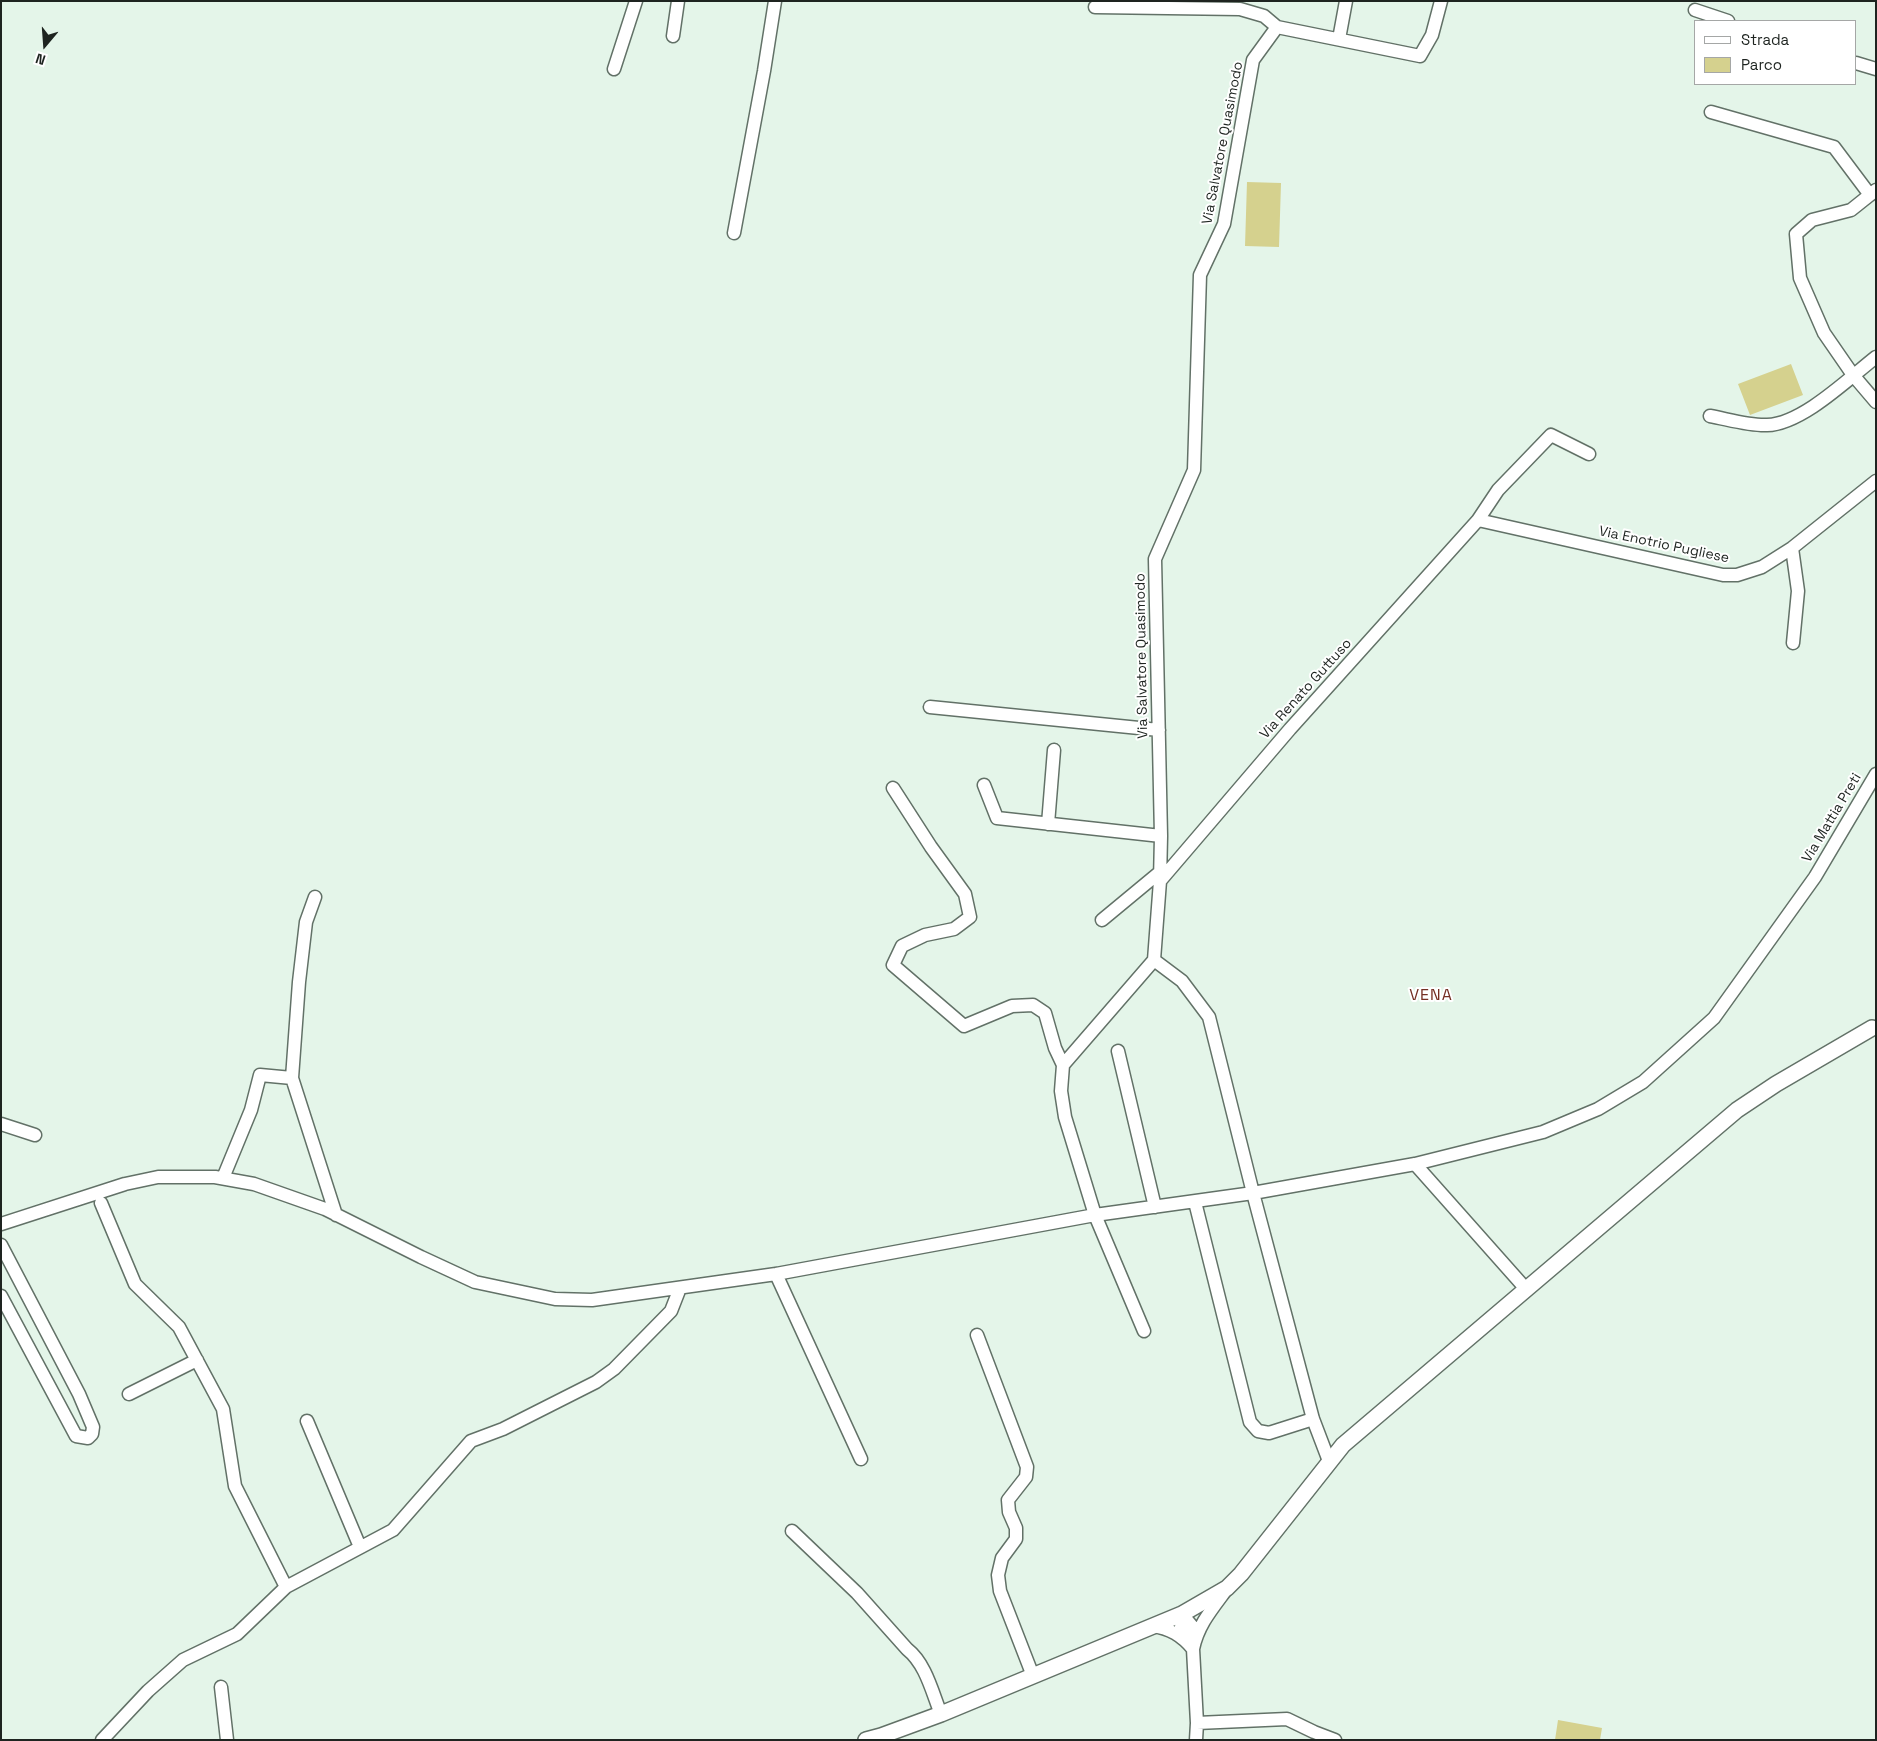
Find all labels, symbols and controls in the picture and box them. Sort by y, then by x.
north arrow [20,20,70,70]
legend [1694,20,1857,85]
text: Strada [1741,30,1789,49]
text: N [33,49,48,69]
text: Parco [1741,55,1782,74]
street label: Via Salvatore Quasimodo [1199,60,1247,226]
street label: Via Enotrio Pugliese [1597,523,1731,567]
street label: Via Salvatore Quasimodo [1132,573,1152,739]
street label: Via Renato Guttuso [1257,636,1355,742]
street label: Via Mattia Preti [1799,770,1865,866]
district label: VENA [1409,986,1453,1006]

